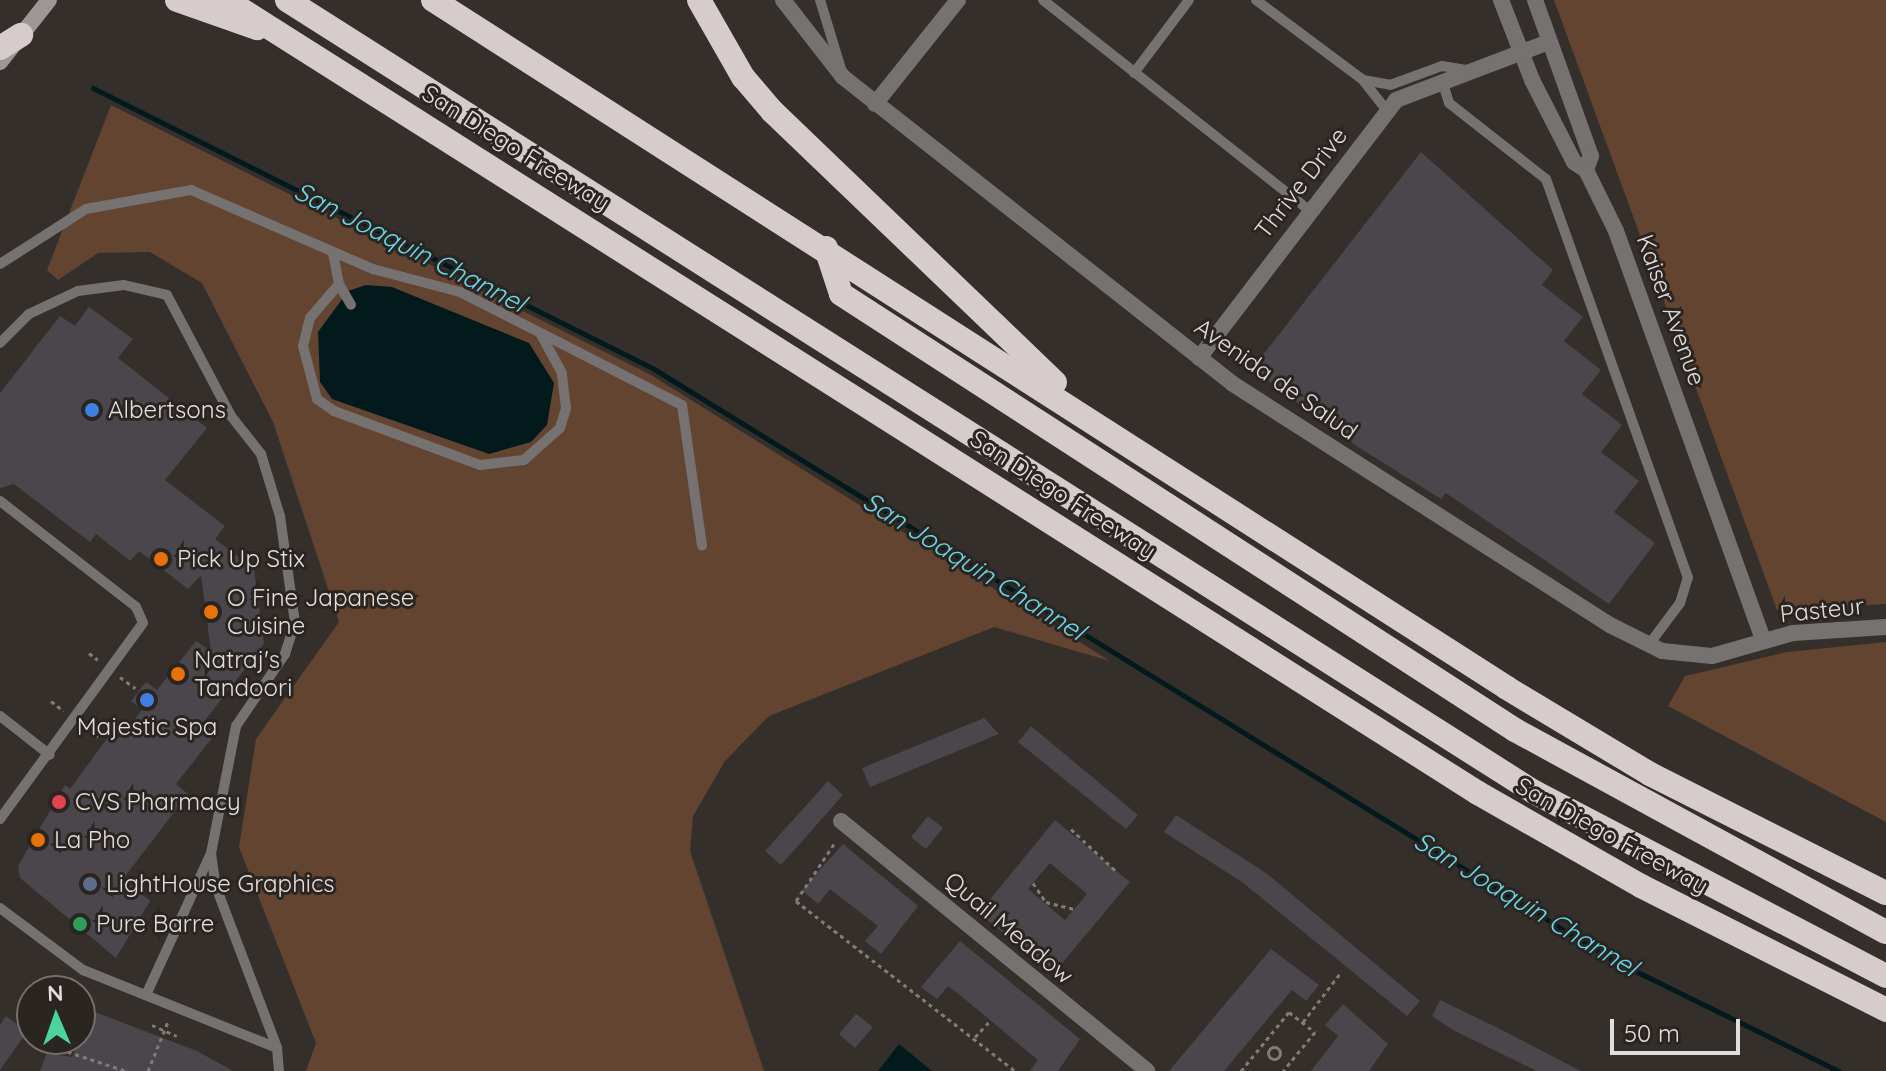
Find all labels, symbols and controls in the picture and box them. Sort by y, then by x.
street label: San Diego Freeway [417,79,615,217]
street label: Thrive Drive [1249,122,1353,244]
water label: San Joaquin Channel [289,175,531,319]
street label: Kaiser Avenue [1630,231,1712,389]
street label: Avenida de Salud [1189,312,1363,446]
place label: Albertsons [108,396,226,424]
marker: Albertsons [83,401,101,419]
street label: San Diego Freeway [965,424,1161,566]
water label: San Joaquin Channel [857,485,1091,647]
place label: Pick Up Stix [177,545,305,573]
marker: Pick Up Stix [152,550,170,568]
place label: O Fine Japanese Cuisine [227,584,414,640]
street label: Pasteur [1778,591,1866,629]
marker: O Fine Japanese Cuisine [202,603,220,621]
place label: Natraj's Tandoori [194,646,292,702]
marker: Natraj's Tandoori [169,665,187,683]
marker: Majestic Spa [138,691,156,709]
place label: Majestic Spa [77,713,217,741]
street label: San Diego Freeway [1511,771,1713,901]
place label: CVS Pharmacy [75,788,241,816]
marker: CVS Pharmacy [50,793,68,811]
water label: San Joaquin Channel [1409,825,1643,983]
place label: La Pho [54,826,130,854]
marker: La Pho [29,831,47,849]
street label: Quail Meadow [939,866,1079,990]
place label: LightHouse Graphics [106,870,335,898]
marker: LightHouse Graphics [81,875,99,893]
place label: Pure Barre [96,910,214,938]
marker: Pure Barre [71,915,89,933]
north arrow [16,975,96,1055]
text: N [47,979,64,1007]
scale bar [1614,1003,1744,1053]
text: 50 m [1624,1018,1680,1048]

